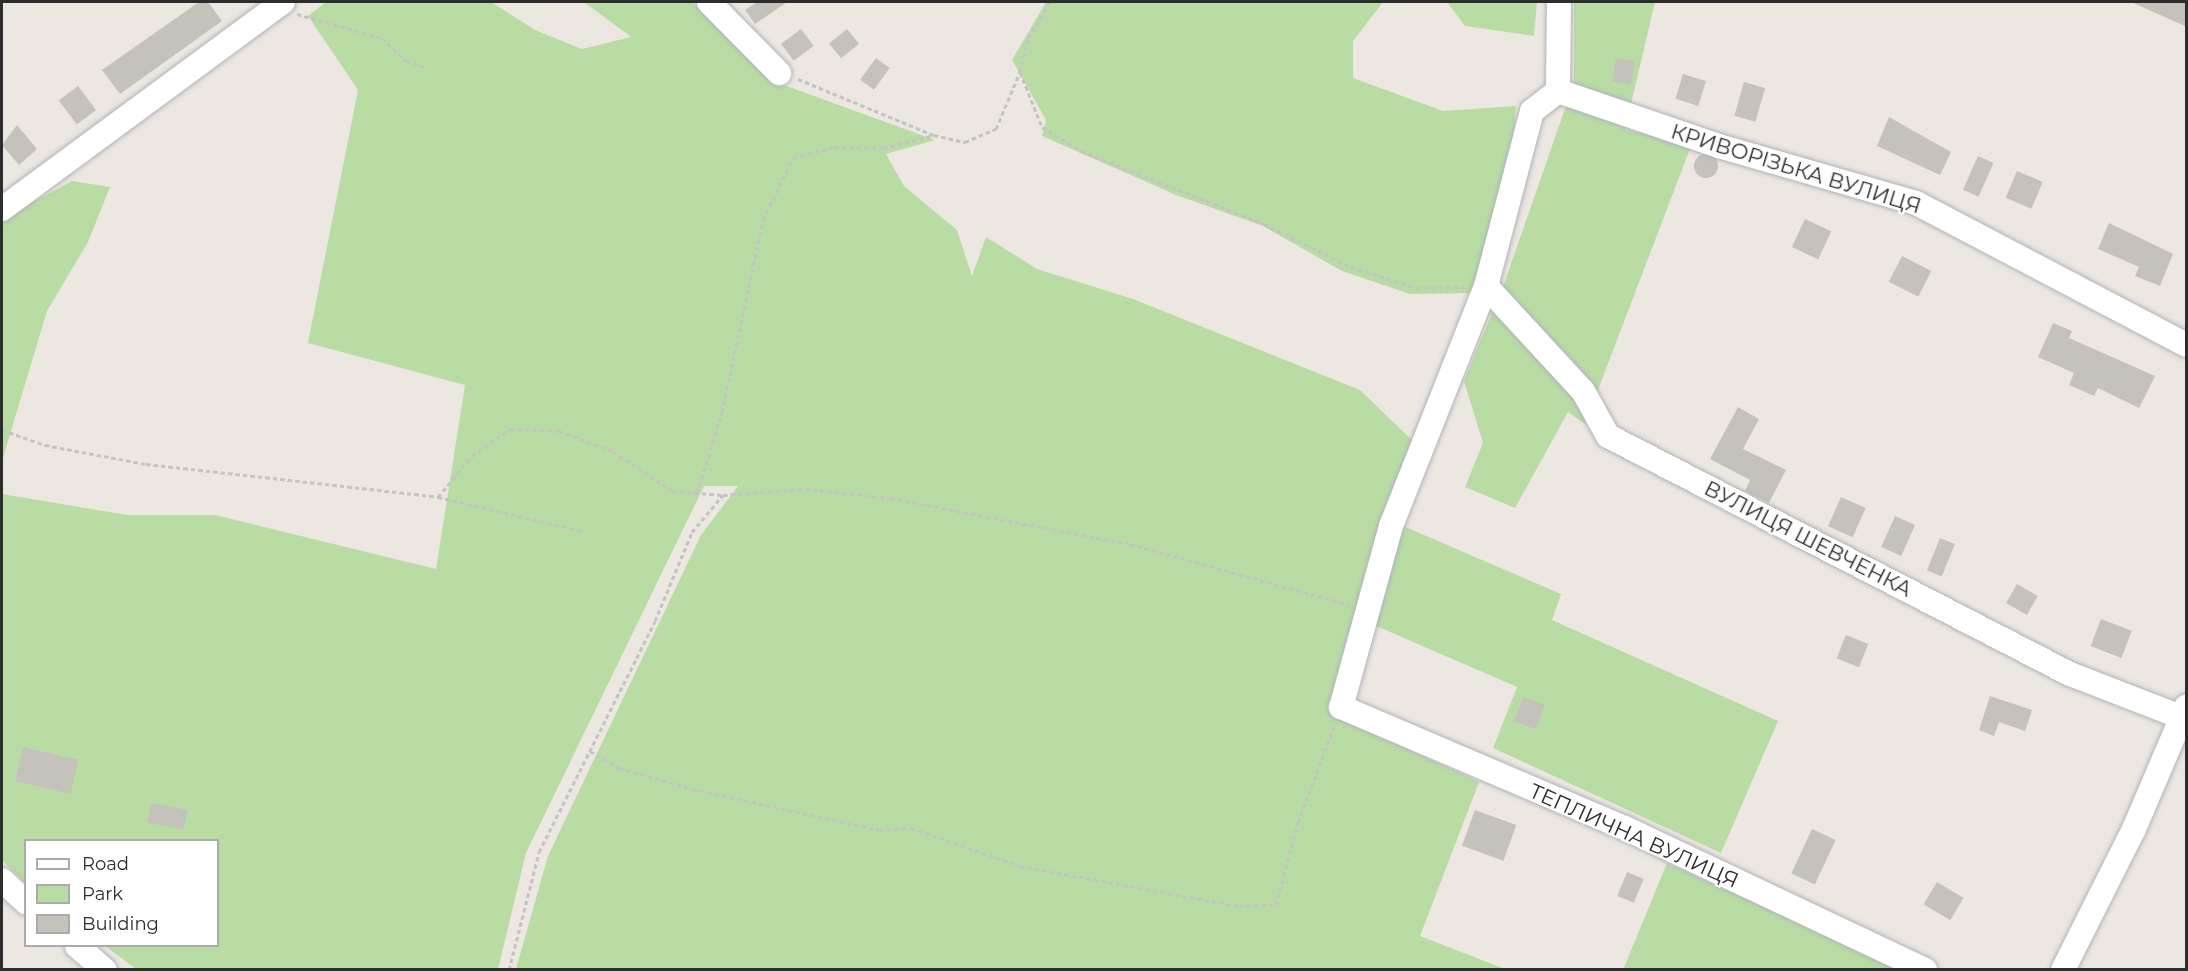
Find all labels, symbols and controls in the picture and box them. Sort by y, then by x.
street label: КРИВОРІЗЬКА ВУЛИЦЯ [1668,119,1924,219]
street label: ВУЛИЦЯ ШЕВЧЕНКА [1700,476,1916,602]
street label: ТЕПЛИЧНА ВУЛИЦЯ [1526,778,1742,894]
legend [24,839,219,947]
text: Road [82,853,129,875]
text: Park [82,883,123,905]
text: Building [82,913,159,935]

